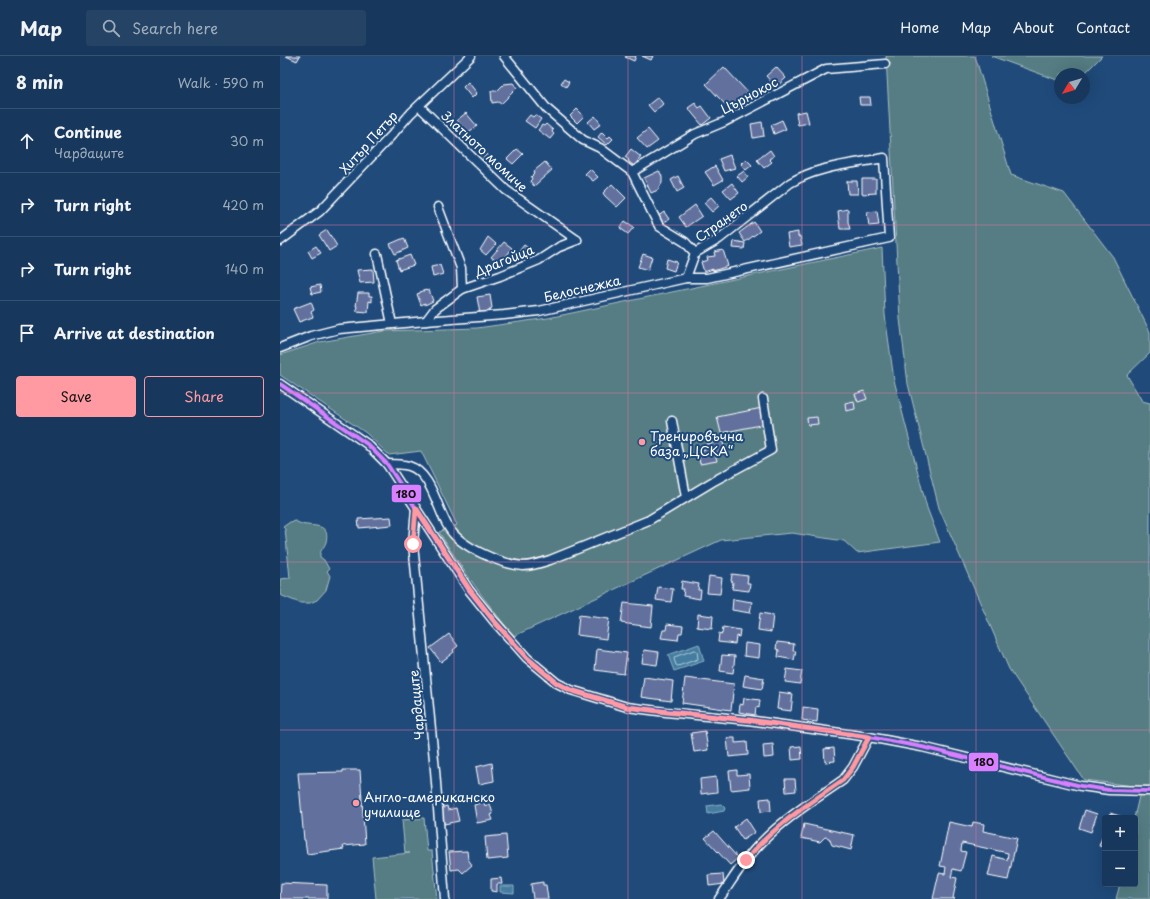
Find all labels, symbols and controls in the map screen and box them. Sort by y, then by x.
search box [86,10,366,46]
text: Map [20,14,62,42]
text: Search here [132,16,218,39]
icon: search [100,17,122,39]
text: Home [900,17,939,38]
text: Map [961,17,991,38]
text: About [1013,17,1054,38]
text: Contact [1076,17,1130,38]
north arrow [1054,68,1090,104]
text: 8 min [16,69,64,95]
street label: Църнокос [717,72,781,118]
text: Walk · 590 m [178,73,264,92]
street label: Златното момиче [437,105,532,196]
street label: Хитър Петър [334,106,402,178]
text: Continue [54,120,122,143]
icon: ahead [16,130,38,152]
text: 30 m [230,131,264,150]
text: Чардаците [54,143,124,162]
text: Turn right [54,193,131,216]
icon: right [16,194,38,216]
text: 420 m [222,195,264,214]
street label: Странето [691,196,751,246]
street label: Драгойца [470,239,537,281]
text: Turn right [54,257,131,280]
icon: right [16,258,38,280]
text: 140 m [225,259,264,278]
street label: Белоснежка [542,270,623,306]
text: Arrive at destination [54,321,215,344]
icon: arrive [16,322,38,344]
button: Save [16,376,136,417]
button: Share [144,376,264,417]
place label: Тренировъчна база „ЦСКА“ [650,426,744,460]
marker: Тренировъчна база „ЦСКА“ [637,437,647,447]
line badge: 180 [391,484,422,503]
text: 180 [396,485,416,502]
route start [404,535,422,553]
street label: Чардаците [403,669,429,741]
line badge: 180 [968,752,999,772]
text: 180 [974,753,994,770]
place label: Англо-американско училище [364,787,495,821]
marker: Англо-американско училище [351,798,361,808]
map controls [1102,815,1138,887]
button: + [1102,815,1138,851]
route end [737,851,755,869]
button: − [1102,851,1138,887]

